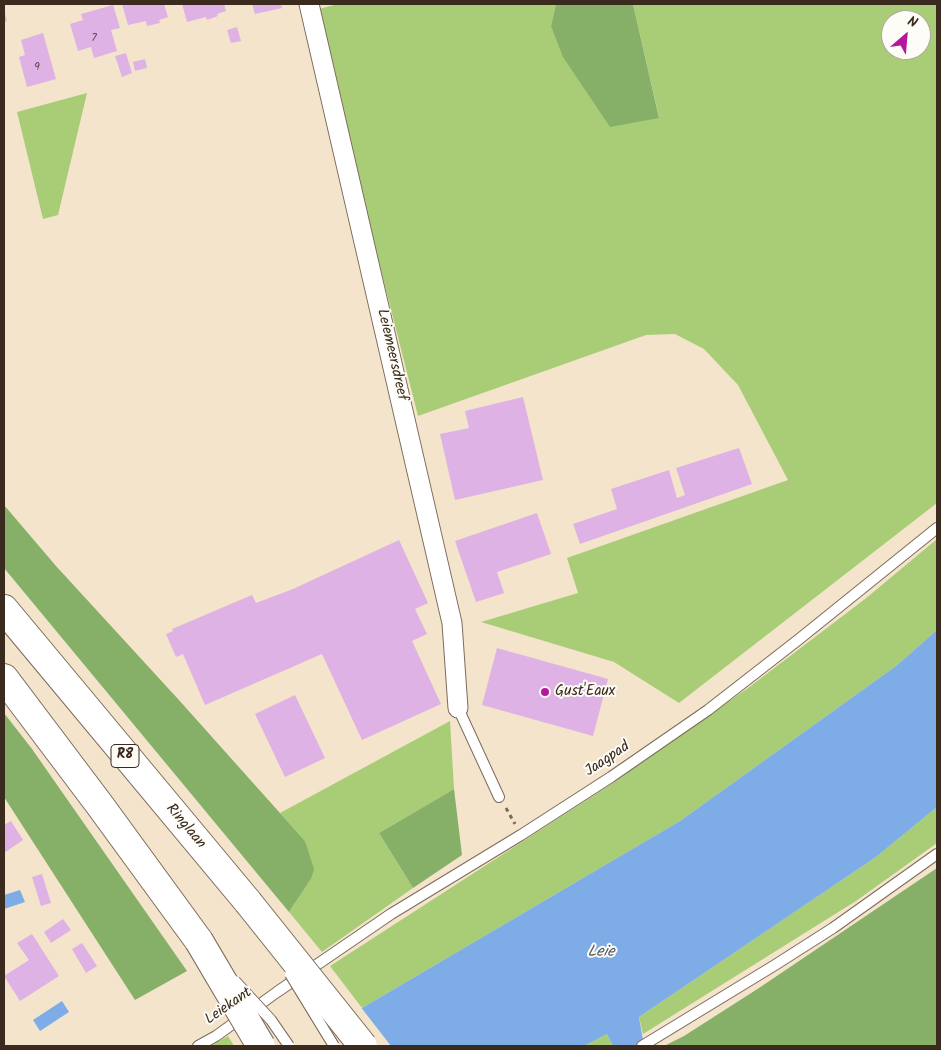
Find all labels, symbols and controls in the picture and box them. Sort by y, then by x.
north arrow [881,10,931,60]
text: N [903,11,921,34]
house number: 7 [91,32,97,46]
house number: 9 [34,61,40,75]
street label: Leiemeersdreef [372,307,410,403]
place label: Gust'Eaux [555,683,615,701]
marker: Gust'Eaux [539,686,551,698]
street label: Jaagpad [582,739,634,781]
road number: R8 [111,744,139,768]
street label: Ringlaan [161,801,209,853]
water label: Leie [588,943,614,963]
street label: Leiekant [202,984,256,1030]

